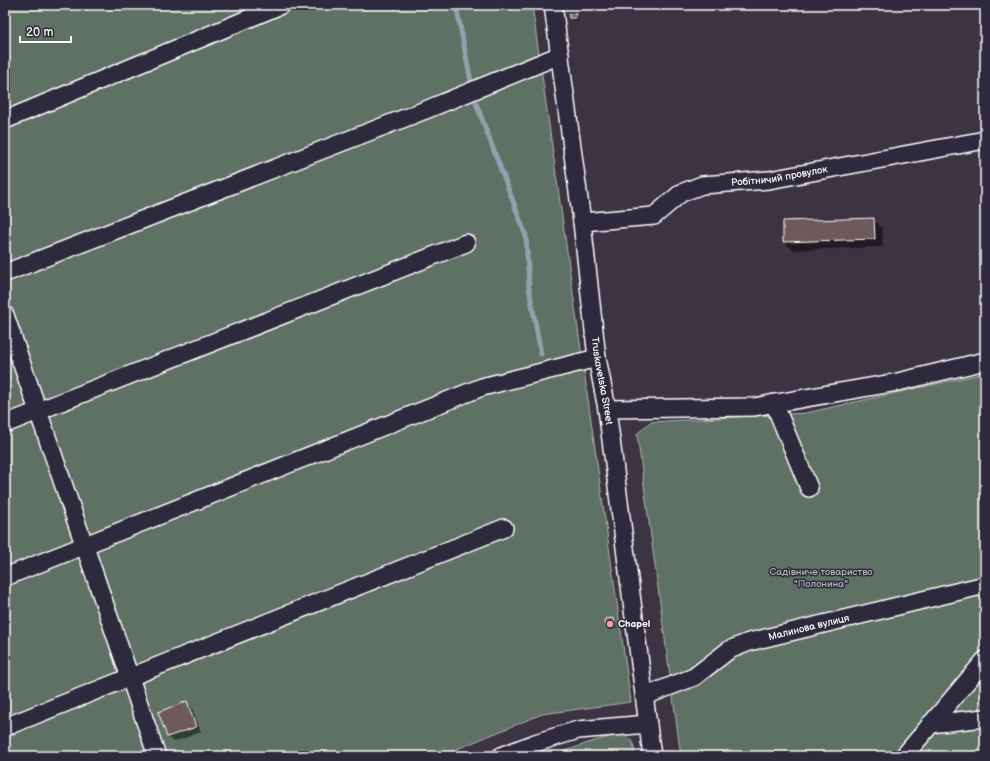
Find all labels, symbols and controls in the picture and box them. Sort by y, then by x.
scale bar [20,18,71,44]
text: 20 m [26,25,53,40]
street label: Робітничий провулок [731,163,829,189]
street label: Truskavetska Street [589,336,615,425]
park label: Садівниче товариство "Полонина" [769,566,873,590]
street label: Малинова вулиця [767,612,851,643]
place label: Chapel [618,618,650,630]
marker: Chapel [605,619,615,629]

